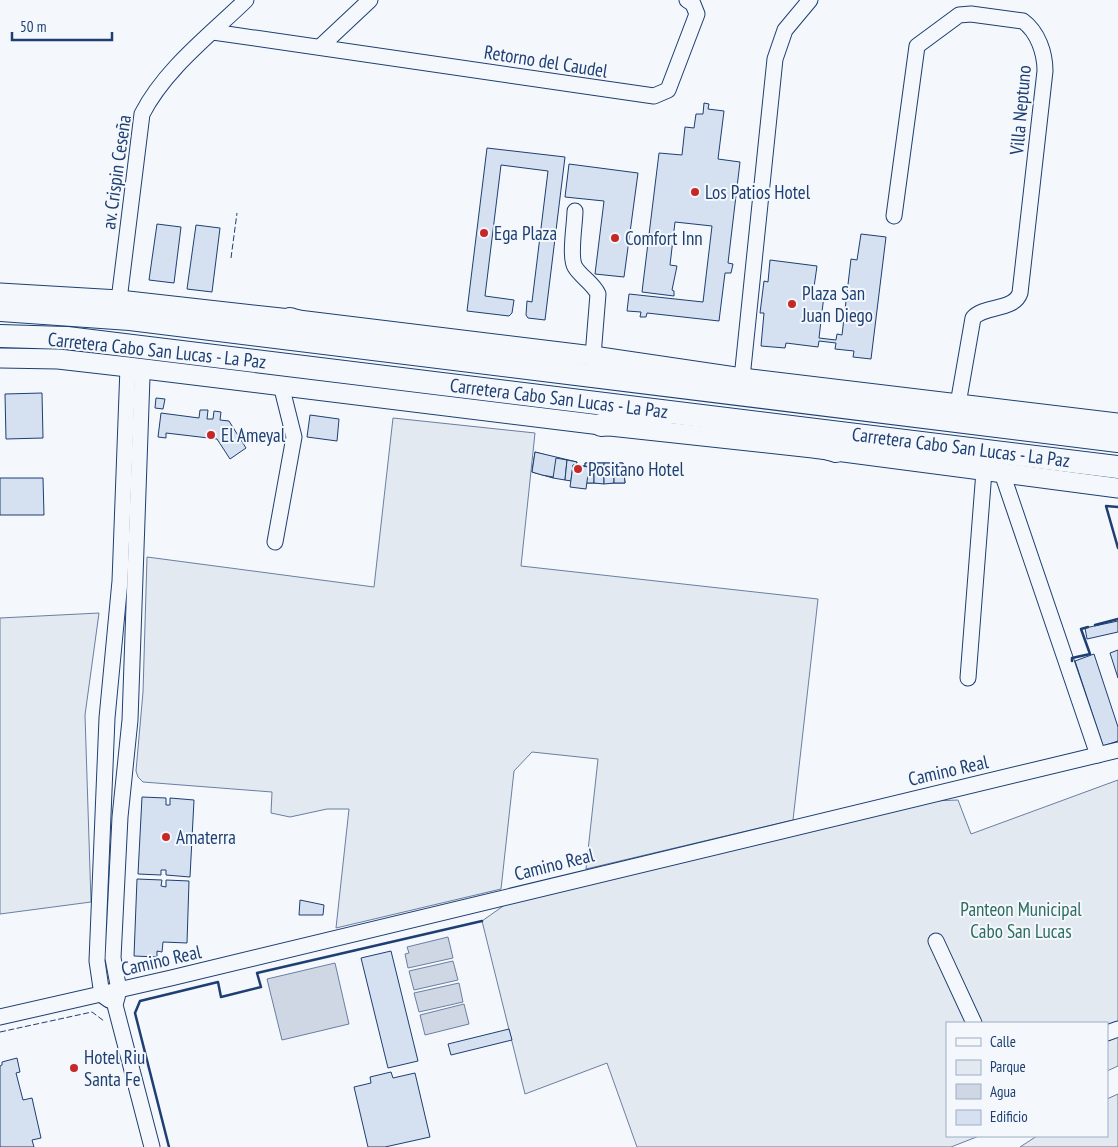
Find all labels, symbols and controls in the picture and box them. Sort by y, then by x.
scale bar [12,10,112,42]
text: 50 m [20,17,46,36]
street label: Retorno del Caudel [483,39,610,83]
street label: Villa Neptuno [1004,64,1036,157]
street label: av. Crispin Ceseña [96,113,136,231]
place label: Los Patios Hotel [705,180,811,204]
marker: Los Patios Hotel [689,186,701,198]
place label: Ega Plaza [494,221,557,245]
place label: Comfort Inn [625,226,703,250]
marker: Ega Plaza [478,227,490,239]
marker: Comfort Inn [609,232,621,244]
place label: Plaza San Juan Diego [801,281,873,327]
marker: Plaza San Juan Diego [786,298,798,310]
street label: Carretera Cabo San Lucas - La Paz [47,327,267,373]
street label: Carretera Cabo San Lucas - La Paz [449,373,669,423]
street label: Carretera Cabo San Lucas - La Paz [851,422,1071,472]
place label: El Ameyal [221,423,286,447]
marker: El Ameyal [205,429,217,441]
place label: Positano Hotel [588,457,684,481]
marker: Positano Hotel [572,463,584,475]
street label: Camino Real [906,749,991,791]
place label: Amaterra [176,825,236,849]
marker: Amaterra [160,831,172,843]
street label: Camino Real [512,842,597,885]
park label: Panteon Municipal Cabo San Lucas [960,897,1082,943]
street label: Camino Real [119,939,204,981]
legend [946,1022,1108,1137]
text: Calle [990,1032,1016,1051]
place label: Hotel Riu Santa Fe [84,1045,145,1091]
text: Parque [990,1057,1026,1076]
marker: Hotel Riu Santa Fe [68,1062,80,1074]
text: Agua [990,1082,1016,1101]
text: Edificio [990,1107,1028,1126]

